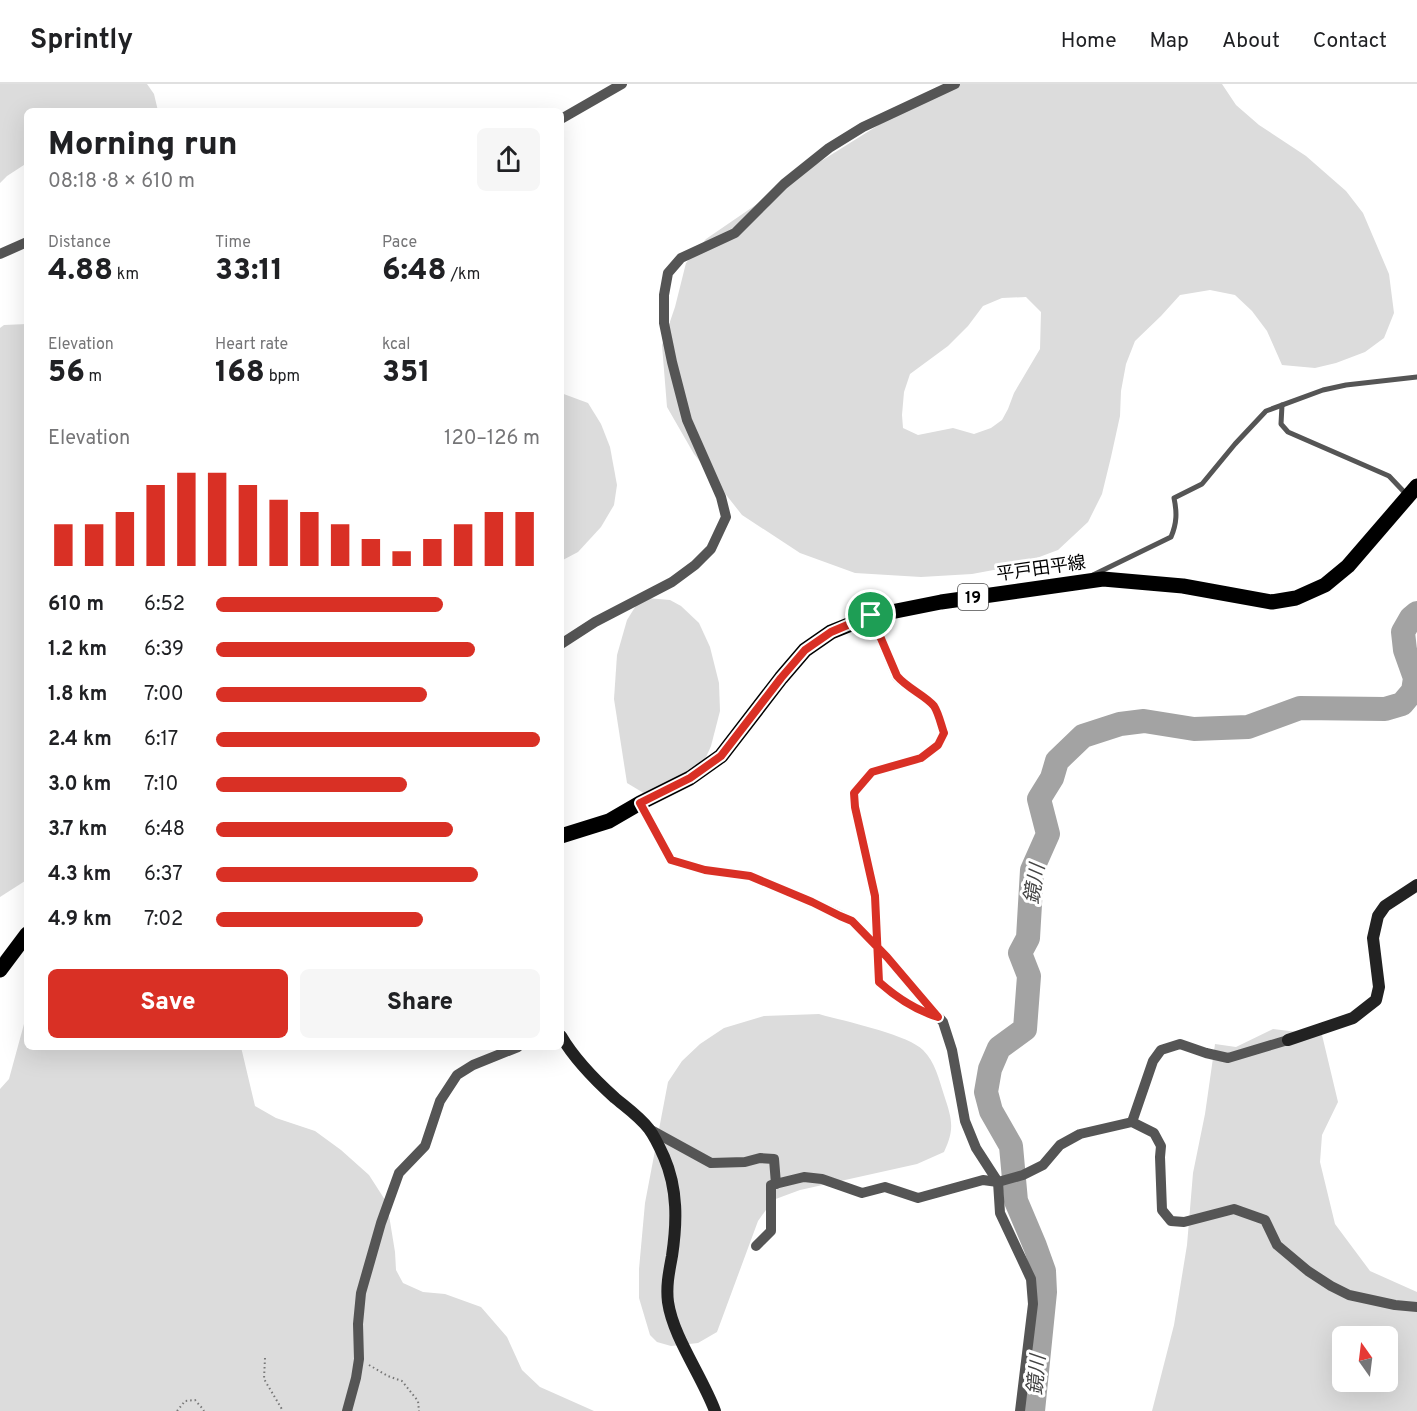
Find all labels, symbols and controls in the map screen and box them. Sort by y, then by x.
text: Sprintly [30,23,133,59]
text: Home [1061,28,1117,55]
text: Map [1150,28,1189,55]
text: About [1222,28,1280,55]
text: Contact [1313,28,1387,55]
text: Morning run [48,125,238,167]
button: share [477,128,540,191]
text: 08:18 · 8 × 610 m [48,169,195,195]
text: Distance [48,233,111,253]
text: Time [215,233,251,253]
text: Pace [382,233,417,253]
text: 4.88 [48,253,113,290]
text: 33:11 [215,253,283,290]
text: 6:48 [382,253,447,290]
text: km [113,265,139,285]
text: /km [447,265,480,285]
text: Elevation [48,335,114,355]
text: Heart rate [215,335,288,355]
text: kcal [382,335,410,355]
text: 56 [48,355,85,392]
text: 168 [215,355,265,392]
text: 351 [382,355,430,392]
text: m [85,367,102,387]
text: bpm [265,367,300,387]
text: Elevation [48,426,130,452]
text: 120–126 m [444,426,540,452]
street label: 平戸田平線 [995,552,1087,587]
road number: 19 [958,584,988,610]
pin [845,589,896,640]
text: 610 m [48,592,104,618]
text: 6:52 [144,592,185,618]
icon: arrive [854,598,887,631]
text: 1.2 km [48,637,107,663]
text: 6:39 [144,637,184,663]
text: 1.8 km [48,682,107,708]
text: 7:00 [144,682,184,708]
text: 2.4 km [48,727,112,753]
text: 6:17 [144,727,178,753]
text: 3.0 km [48,772,111,798]
text: 7:10 [144,772,178,798]
text: 3.7 km [48,817,107,843]
text: 6:48 [144,817,185,843]
water label: 鏡川 [1020,861,1052,906]
text: 4.3 km [48,862,111,888]
text: 6:37 [144,862,183,888]
text: 4.9 km [48,907,112,933]
text: 7:02 [144,907,183,933]
button: Save [48,969,288,1038]
button: Share [300,969,540,1038]
north arrow [1332,1326,1398,1392]
map controls [1332,1326,1398,1392]
water label: 鏡川 [1023,1352,1053,1396]

